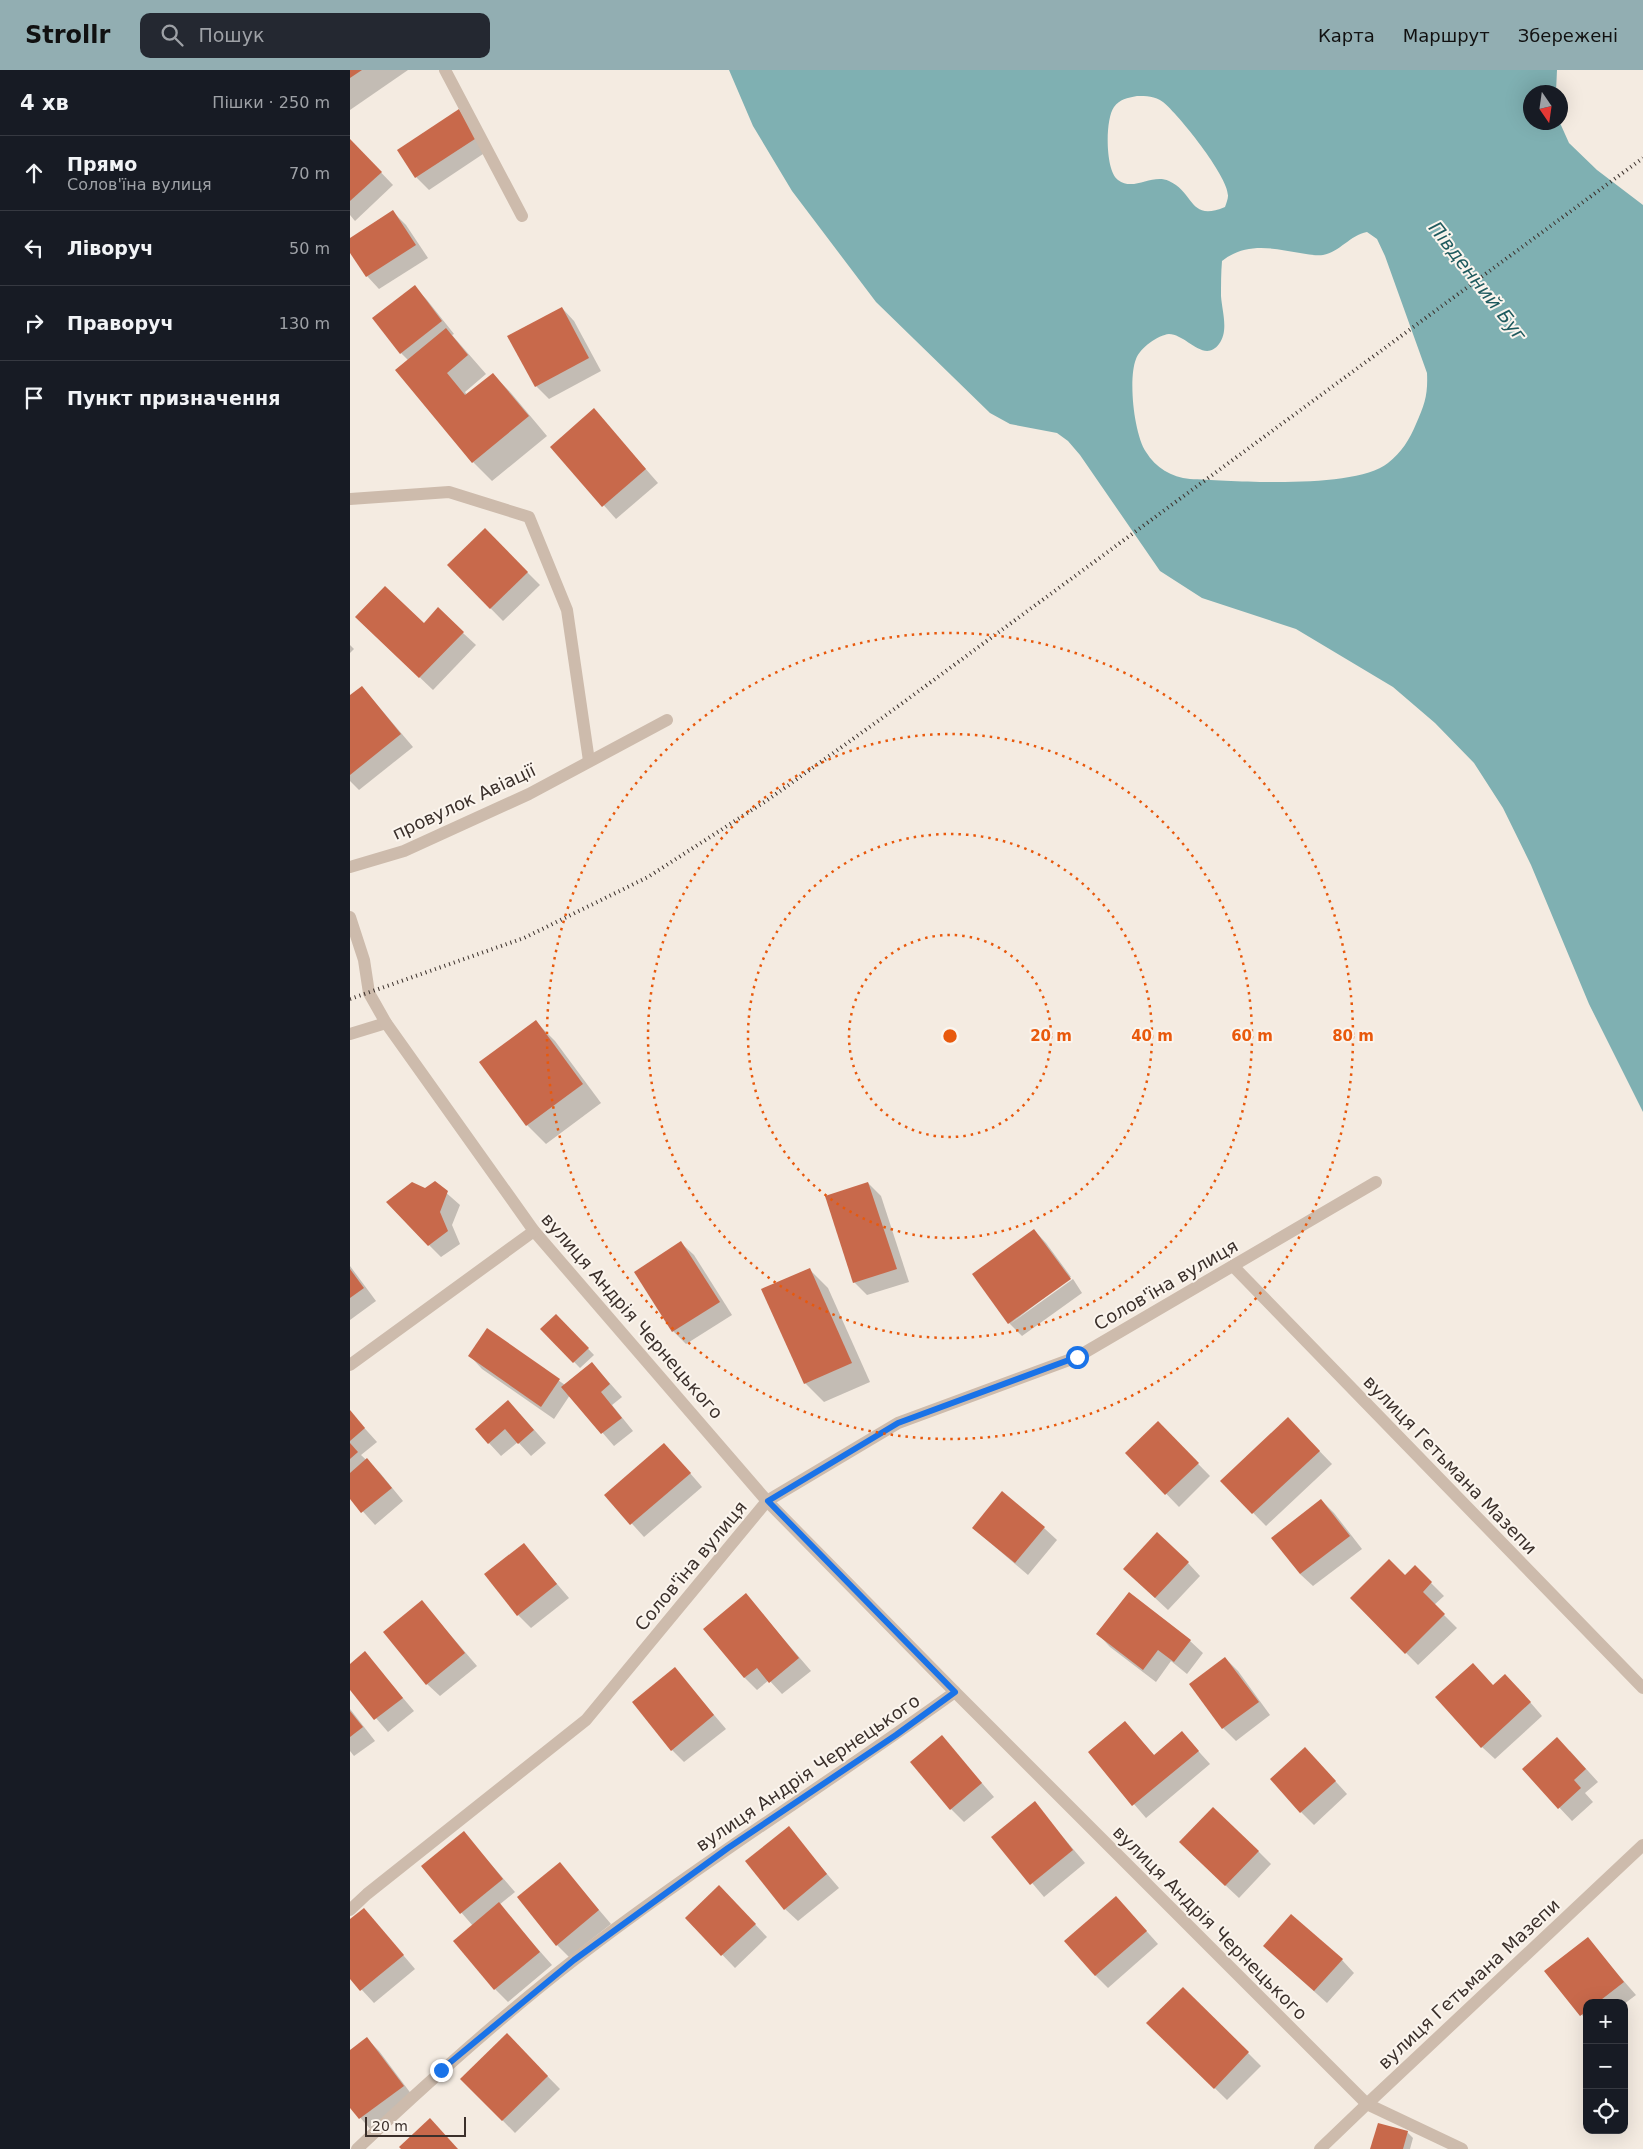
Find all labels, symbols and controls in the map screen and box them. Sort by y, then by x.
search box [140,13,490,58]
text: Strollr [25,21,110,49]
icon: search [158,21,186,49]
text: Пошук [198,24,264,46]
text: Карта [1318,25,1375,46]
text: Маршрут [1403,25,1490,46]
text: Збережені [1518,25,1618,46]
north arrow [1523,85,1568,130]
text: 4 хв [20,91,69,115]
text: Пішки · 250 m [212,93,330,112]
text: Прямо [67,153,137,175]
icon: ahead [20,159,48,187]
text: 70 m [289,164,330,183]
text: Солов'їна вулиця [67,175,212,194]
water label: Південний Буг [1425,217,1532,346]
icon: left [20,234,48,262]
text: Ліворуч [67,237,153,259]
text: 50 m [289,239,330,258]
icon: right [20,309,48,337]
text: Праворуч [67,312,173,334]
text: 130 m [279,314,330,333]
icon: arrive [20,384,48,412]
text: Пункт призначення [67,387,280,409]
street label: провулок Авіації [389,759,540,844]
centre of rings [941,1027,959,1045]
text: 20 m [1030,1027,1072,1045]
text: 40 m [1131,1027,1173,1045]
text: 60 m [1231,1027,1273,1045]
text: 80 m [1332,1027,1374,1045]
street label: вулиця Андрія Чернецького [537,1209,727,1423]
street label: Солов'їна вулиця [1090,1235,1241,1334]
route start [1066,1346,1089,1369]
street label: вулиця Гетьмана Мазепи [1359,1371,1541,1558]
street label: Солов'їна вулиця [630,1497,751,1635]
street label: вулиця Андрія Чернецького [692,1690,924,1856]
street label: вулиця Андрія Чернецького [1109,1821,1312,2024]
street label: вулиця Гетьмана Мазепи [1374,1894,1564,2073]
map controls [1583,1999,1628,2134]
button: + [1583,1999,1628,2044]
button: − [1583,2044,1628,2089]
route end [430,2059,453,2082]
button: locate [1583,2089,1628,2134]
scale bar [365,2114,466,2137]
text: 20 m [372,2118,408,2134]

